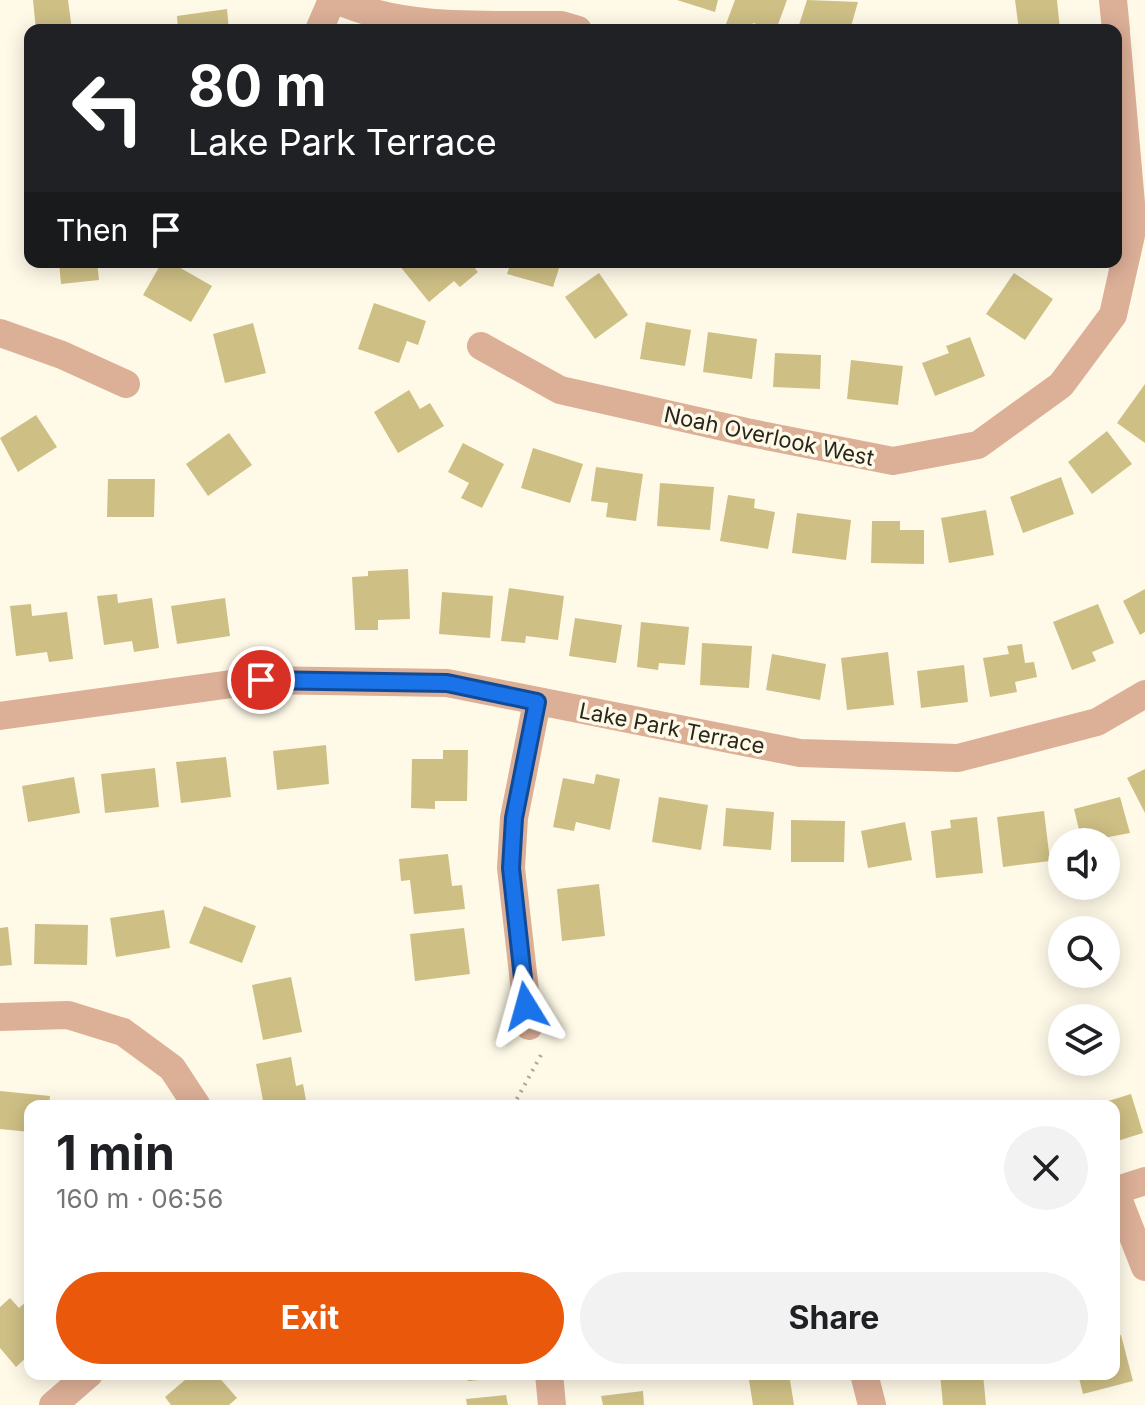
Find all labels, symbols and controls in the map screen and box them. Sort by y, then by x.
text: 80 m [188,52,327,120]
icon: left [56,56,160,160]
text: Lake Park Terrace [188,120,497,164]
icon: arrive [144,208,188,252]
text: Then [56,212,128,248]
street label: Noah Overlook West [662,401,876,471]
pin [227,646,295,714]
icon: arrive [239,658,283,702]
street label: Lake Park Terrace [577,697,767,759]
map controls [1048,828,1120,1076]
button: sound [1048,828,1120,900]
button: search [1048,916,1120,988]
position arrow [484,964,568,1048]
button: layers [1048,1004,1120,1076]
text: 1 min [56,1123,175,1182]
button: close [1004,1126,1088,1210]
text: 160 m · 06:56 [56,1183,223,1214]
button: Exit [56,1272,564,1364]
button: Share [580,1272,1088,1364]

